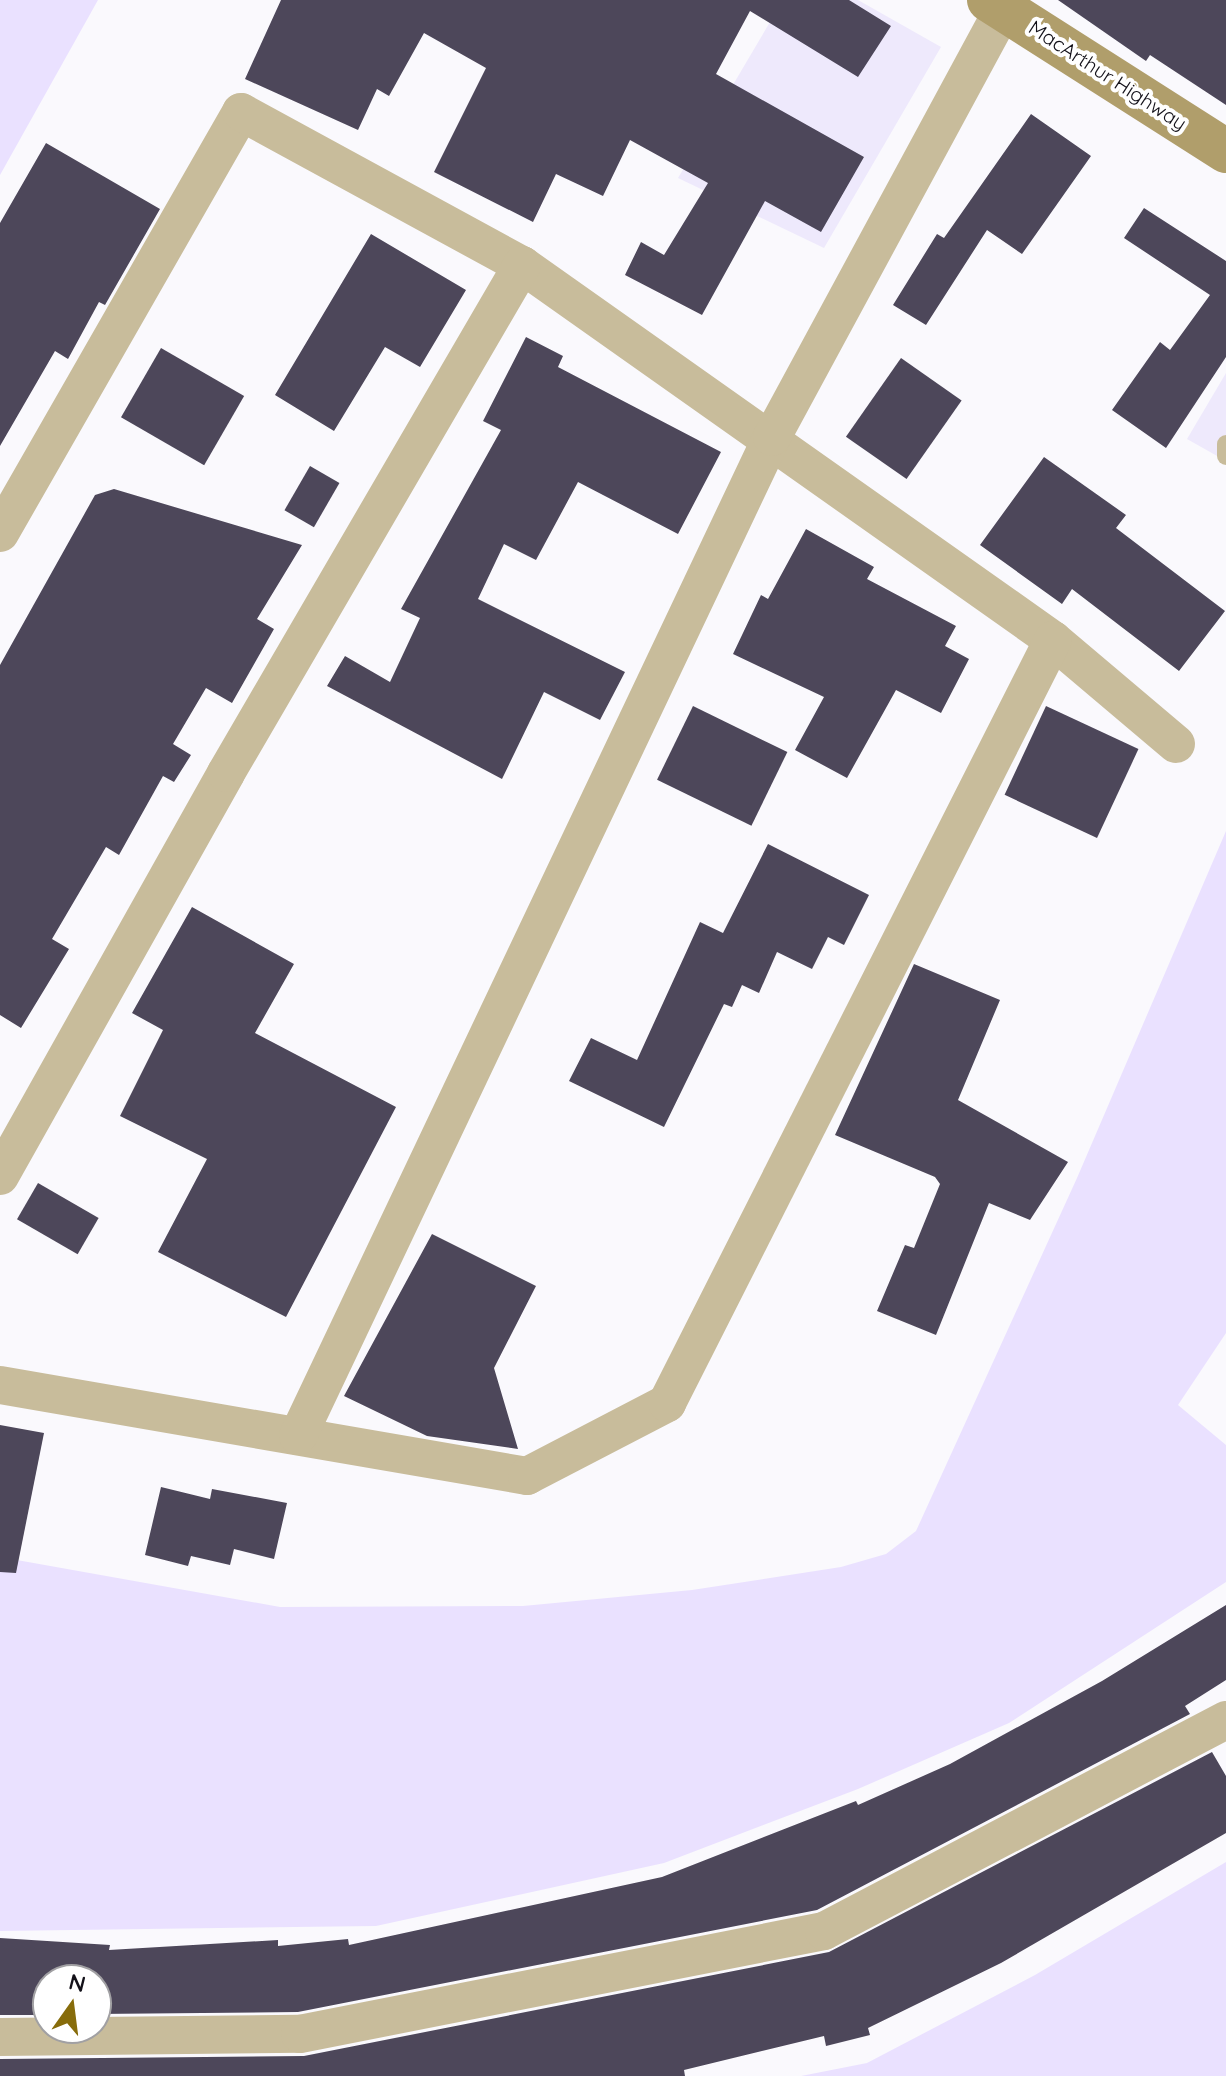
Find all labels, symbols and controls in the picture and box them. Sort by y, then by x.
street label: MacArthur Highway [1025,15,1191,135]
north arrow [32,1964,112,2044]
text: N [66,1967,89,1998]

